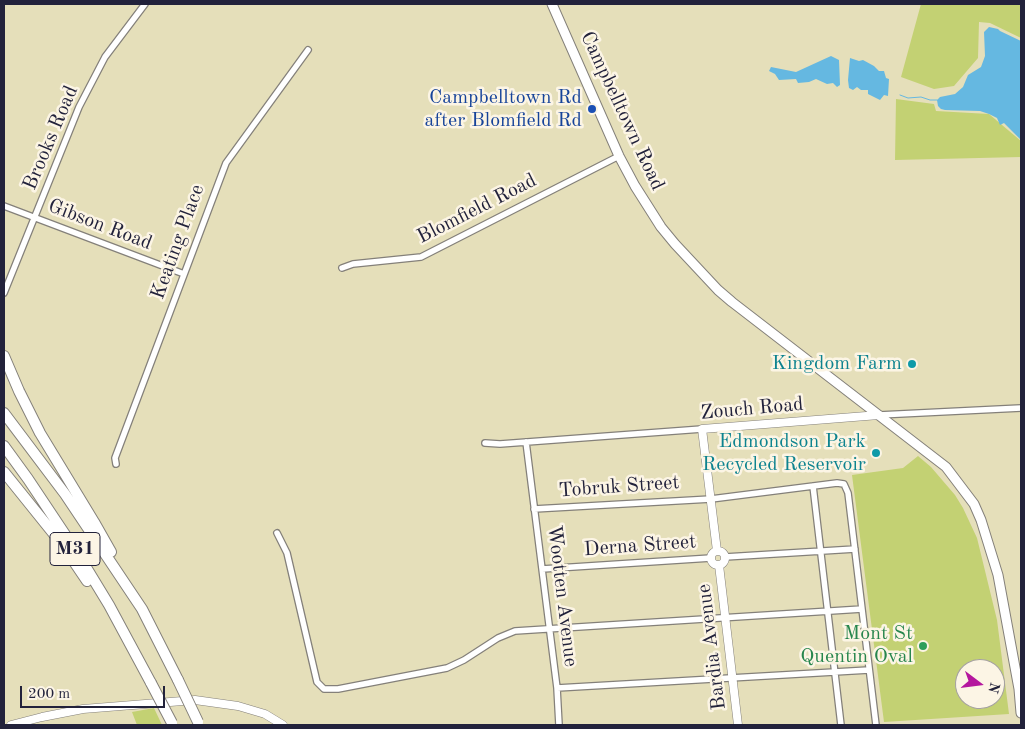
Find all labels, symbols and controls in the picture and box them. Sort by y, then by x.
street label: Campbelltown Road [575,28,669,194]
street label: Brooks Road [18,82,84,194]
place label: Campbelltown Rd after Blomfield Rd [425,86,582,133]
marker: Campbelltown Rd after Blomfield Rd [586,103,598,115]
street label: Blomfield Road [413,169,541,249]
street label: Keating Place [146,181,210,303]
street label: Gibson Road [45,194,155,256]
place label: Kingdom Farm [772,352,902,376]
marker: Kingdom Farm [906,358,918,370]
street label: Zouch Road [699,393,805,425]
place label: Edmondson Park Recycled Reservoir [702,430,866,477]
marker: Edmondson Park Recycled Reservoir [870,447,882,459]
street label: Tobruk Street [558,471,680,503]
street label: Wootten Avenue [541,524,583,668]
street label: Derna Street [583,530,697,562]
road number: M31 [50,532,100,566]
street label: Bardia Avenue [692,583,732,711]
place label: Mont St Quentin Oval [800,622,913,669]
marker: Mont St Quentin Oval [917,640,929,652]
north arrow [955,659,1005,709]
scale bar [22,676,168,708]
text: N [985,681,1002,695]
text: 200 m [28,687,70,702]

